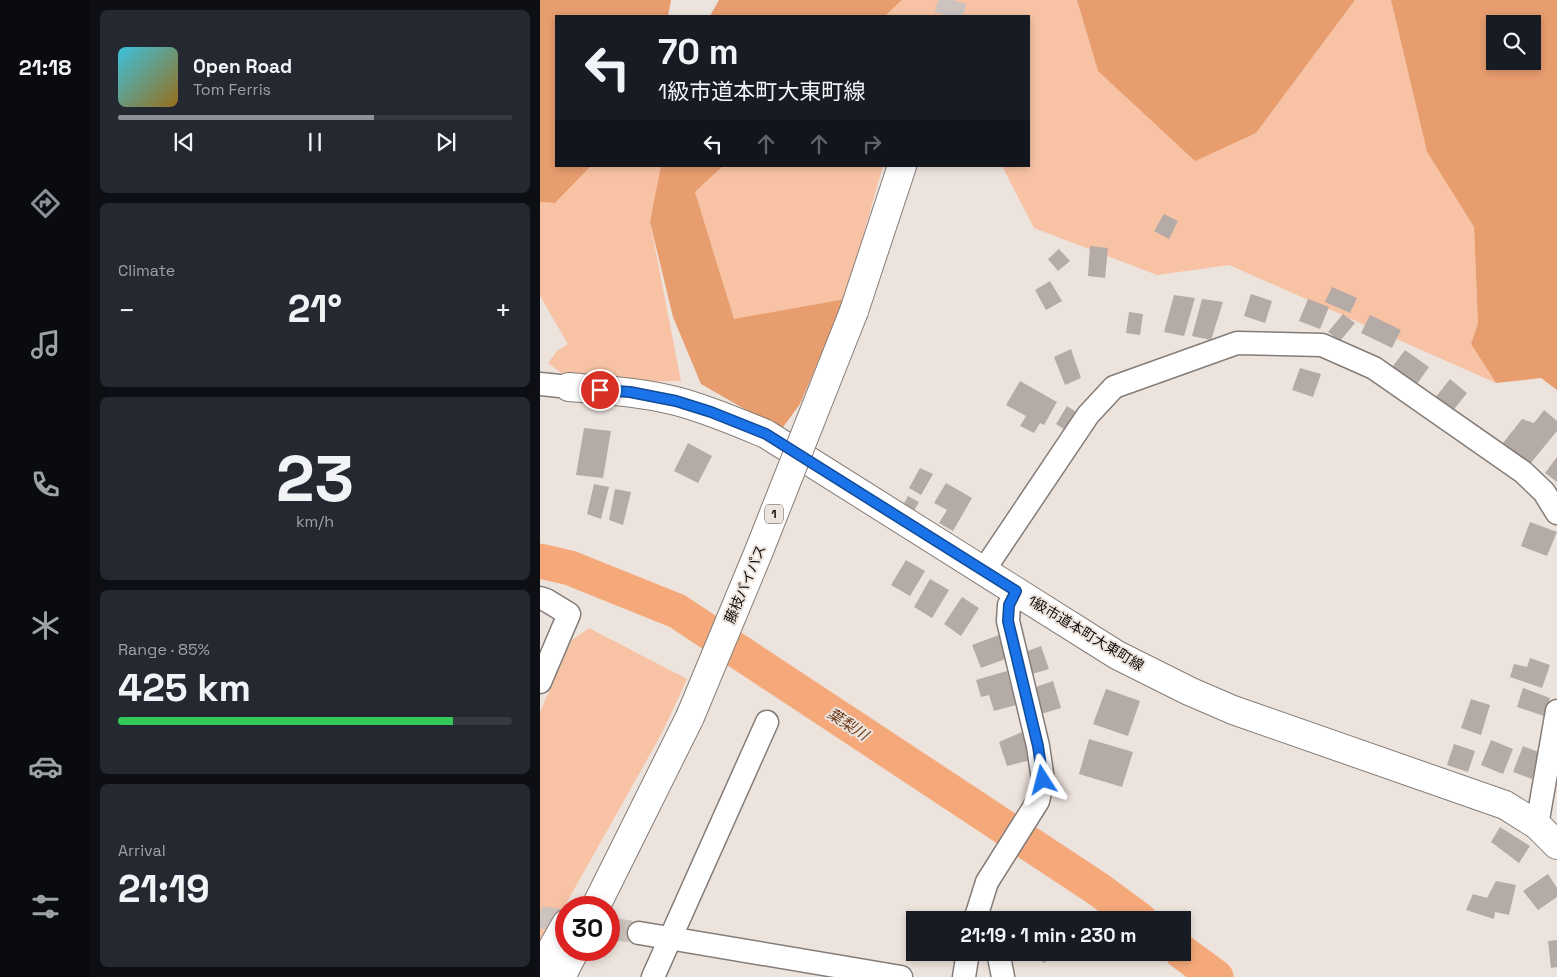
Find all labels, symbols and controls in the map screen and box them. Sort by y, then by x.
map controls [1486,15,1541,70]
button: search [1486,15,1541,70]
text: 70 m [658,30,739,74]
icon: left [575,35,640,100]
text: 21:18 [19,53,71,81]
text: Open Road [193,54,292,79]
text: 1級市道本町大東町線 [658,77,865,105]
text: Tom Ferris [193,79,271,100]
icon: previous [170,128,198,156]
icon: pause [301,128,329,156]
icon: next [432,128,460,156]
icon: left [699,130,727,158]
icon: ahead [752,130,780,158]
icon: ahead [805,130,833,158]
icon: right [858,130,886,158]
icon: directions [28,186,63,221]
text: Climate [118,260,175,281]
text: 21° [288,285,342,333]
text: − [118,292,135,328]
text: + [495,292,512,328]
icon: music [28,327,63,362]
pin [579,369,621,411]
icon: arrive [586,376,614,404]
text: 23 [276,437,354,520]
icon: phone [28,467,63,502]
road number: 1 [765,504,783,524]
text: km/h [296,511,334,532]
street label: 藤枝バイパス [720,542,770,626]
street label: 1級市道本町大東町線 [1025,591,1147,675]
icon: climate [28,608,63,643]
text: Range · 85% [118,639,210,660]
text: 425 km [118,664,251,712]
water label: 葉梨川 [824,704,874,745]
icon: car [28,749,63,784]
position arrow [1016,753,1068,805]
text: Arrival [118,840,166,861]
text: 21:19 [118,865,210,913]
icon: filters [28,889,63,924]
speed limit sign: 30 [555,896,620,961]
text: 21:19 · 1 min · 230 m [960,923,1137,948]

